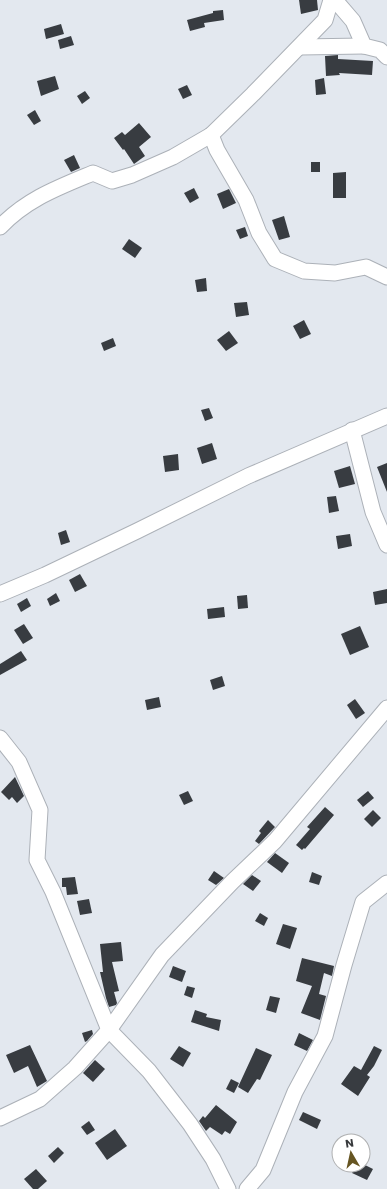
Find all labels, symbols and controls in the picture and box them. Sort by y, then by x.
north arrow [331,1133,371,1173]
text: N [344,1135,355,1152]

